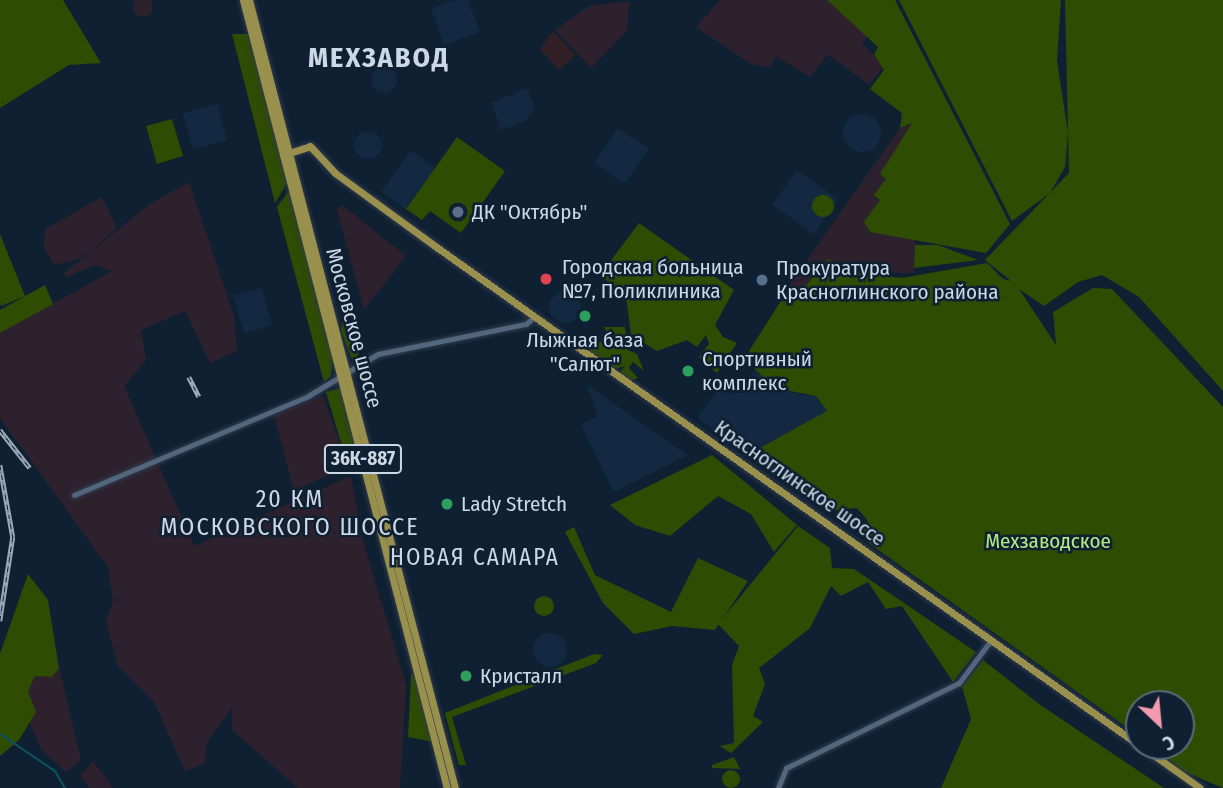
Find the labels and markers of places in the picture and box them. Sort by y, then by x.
place label: ДК "Октябрь" [472,199,587,225]
marker: ДК "Октябрь" [450,204,466,220]
place label: Городская больница №7, Поликлиника [562,254,743,304]
place label: Прокуратура Красноглинского района [776,255,998,305]
marker: Городская больница №7, Поликлиника [536,269,556,289]
marker: Прокуратура Красноглинского района [754,272,770,288]
marker: Лыжная база "Салют" [577,308,593,324]
place label: Лыжная база "Салют" [527,327,643,377]
place label: Спортивный комплекс [702,346,812,396]
marker: Спортивный комплекс [680,363,696,379]
place label: Lady Stretch [461,491,567,517]
marker: Lady Stretch [439,496,455,512]
place label: Кристалл [480,663,562,689]
marker: Кристалл [458,668,474,684]

